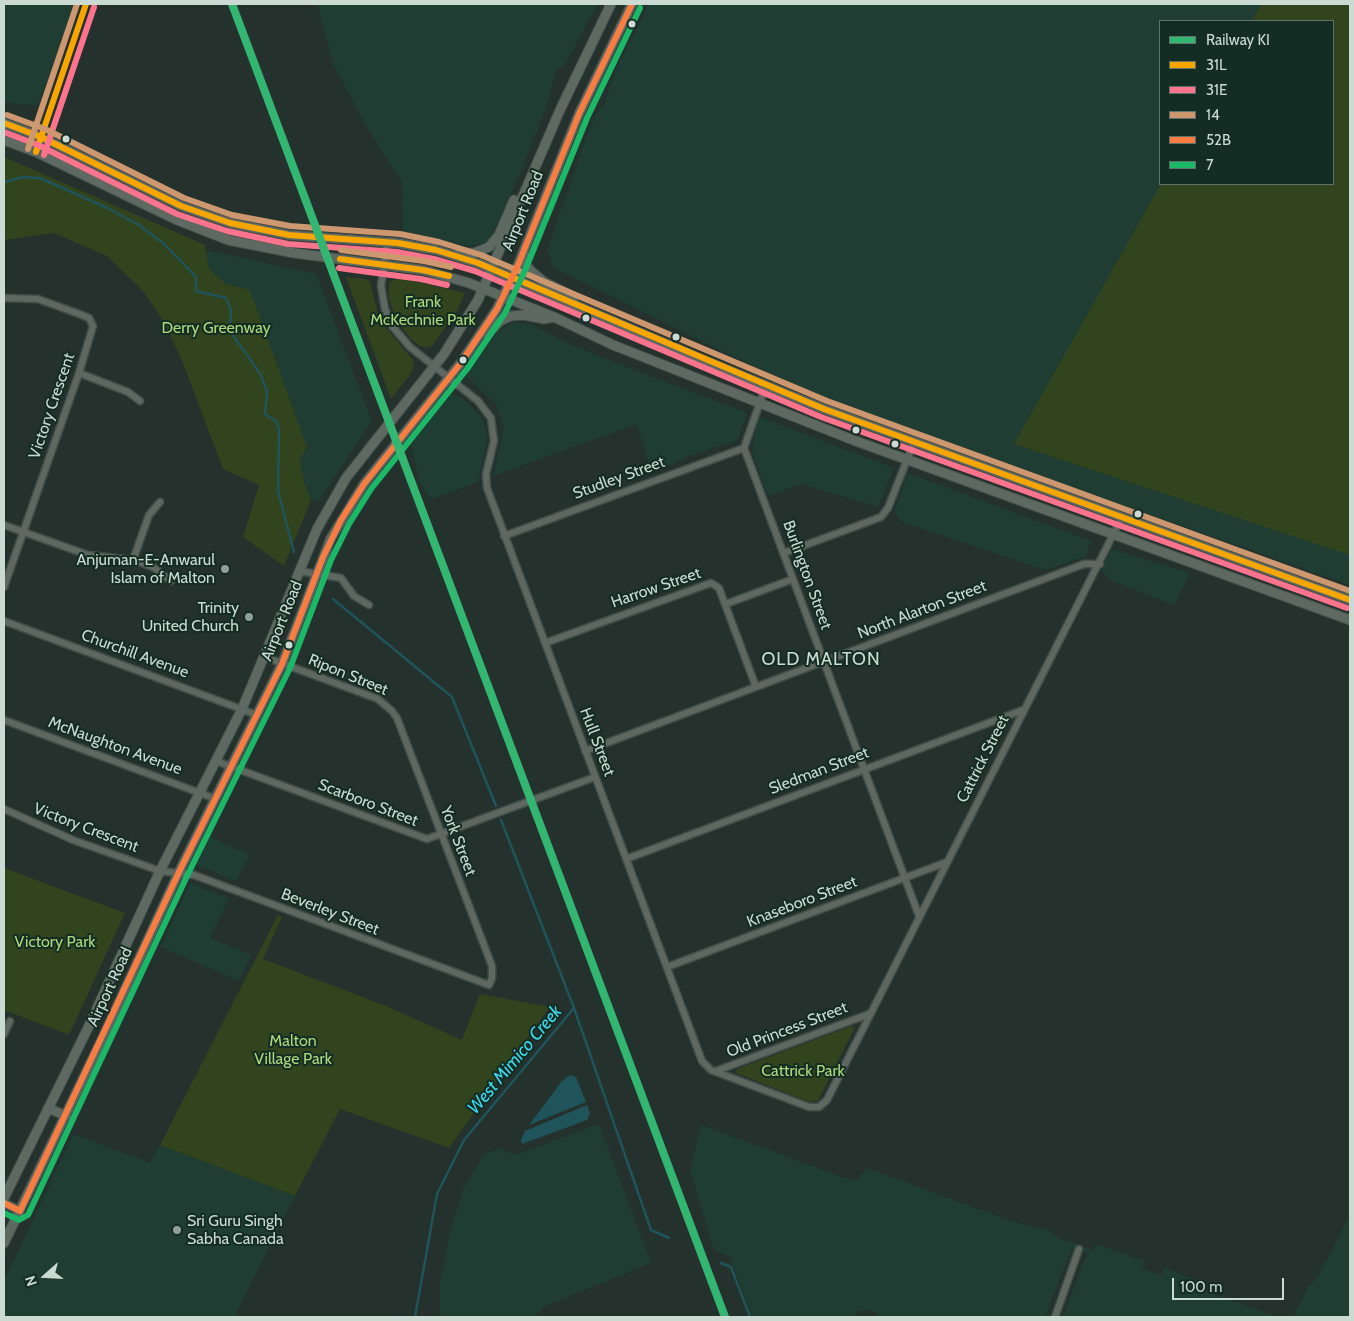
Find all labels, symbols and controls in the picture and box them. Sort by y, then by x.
unlabelled marker [627,19,637,29]
legend [1159,20,1334,185]
text: Railway KI [1206,31,1270,49]
text: 31L [1206,56,1227,74]
text: 31E [1206,81,1227,99]
text: 14 [1206,106,1220,124]
text: 52B [1206,131,1231,149]
unlabelled marker [61,134,71,144]
text: 7 [1206,156,1214,174]
street label: Airport Road [498,168,548,254]
park label: Frank McKechnie Park [370,292,476,330]
unlabelled marker [581,313,591,323]
park label: Derry Greenway [161,318,271,338]
unlabelled marker [671,332,681,342]
street label: Victory Crescent [25,350,79,462]
unlabelled marker [458,355,468,365]
unlabelled marker [851,425,861,435]
unlabelled marker [890,439,900,449]
street label: Studley Street [570,452,668,504]
unlabelled marker [1133,509,1143,519]
street label: Burlington Street [778,518,836,632]
place label: Anjuman-E-Anwarul Islam of Malton [76,550,215,588]
marker: Anjuman-E-Anwarul Islam of Malton [219,563,231,575]
street label: Harrow Street [609,564,703,612]
street label: North Alarton Street [855,577,989,643]
street label: Airport Road [257,578,307,664]
place label: Trinity United Church [142,598,239,636]
marker: Trinity United Church [243,611,255,623]
street label: Churchill Avenue [79,626,191,682]
unlabelled marker [284,640,294,650]
district label: OLD MALTON [760,649,882,671]
street label: Ripon Street [305,650,391,700]
street label: Hull Street [575,705,619,779]
street label: Cattrick Street [953,712,1013,806]
street label: McNaughton Avenue [45,713,185,779]
street label: Sledman Street [766,743,872,799]
street label: Scarboro Street [315,775,421,831]
street label: Victory Crescent [31,799,141,857]
street label: York Street [436,803,480,879]
street label: Knaseboro Street [744,872,860,932]
street label: Beverley Street [278,885,382,939]
park label: Victory Park [15,932,95,952]
street label: Airport Road [83,945,137,1029]
street label: Old Princess Street [724,998,850,1062]
water label: West Mimico Creek [463,1001,567,1119]
park label: Malton Village Park [254,1031,332,1069]
park label: Cattrick Park [761,1061,845,1081]
place label: Sri Guru Singh Sabha Canada [187,1211,284,1249]
marker: Sri Guru Singh Sabha Canada [171,1224,183,1236]
north arrow [20,1251,70,1301]
scale bar [1174,1268,1286,1300]
text: N [21,1273,41,1288]
text: 100 m [1180,1278,1222,1296]

